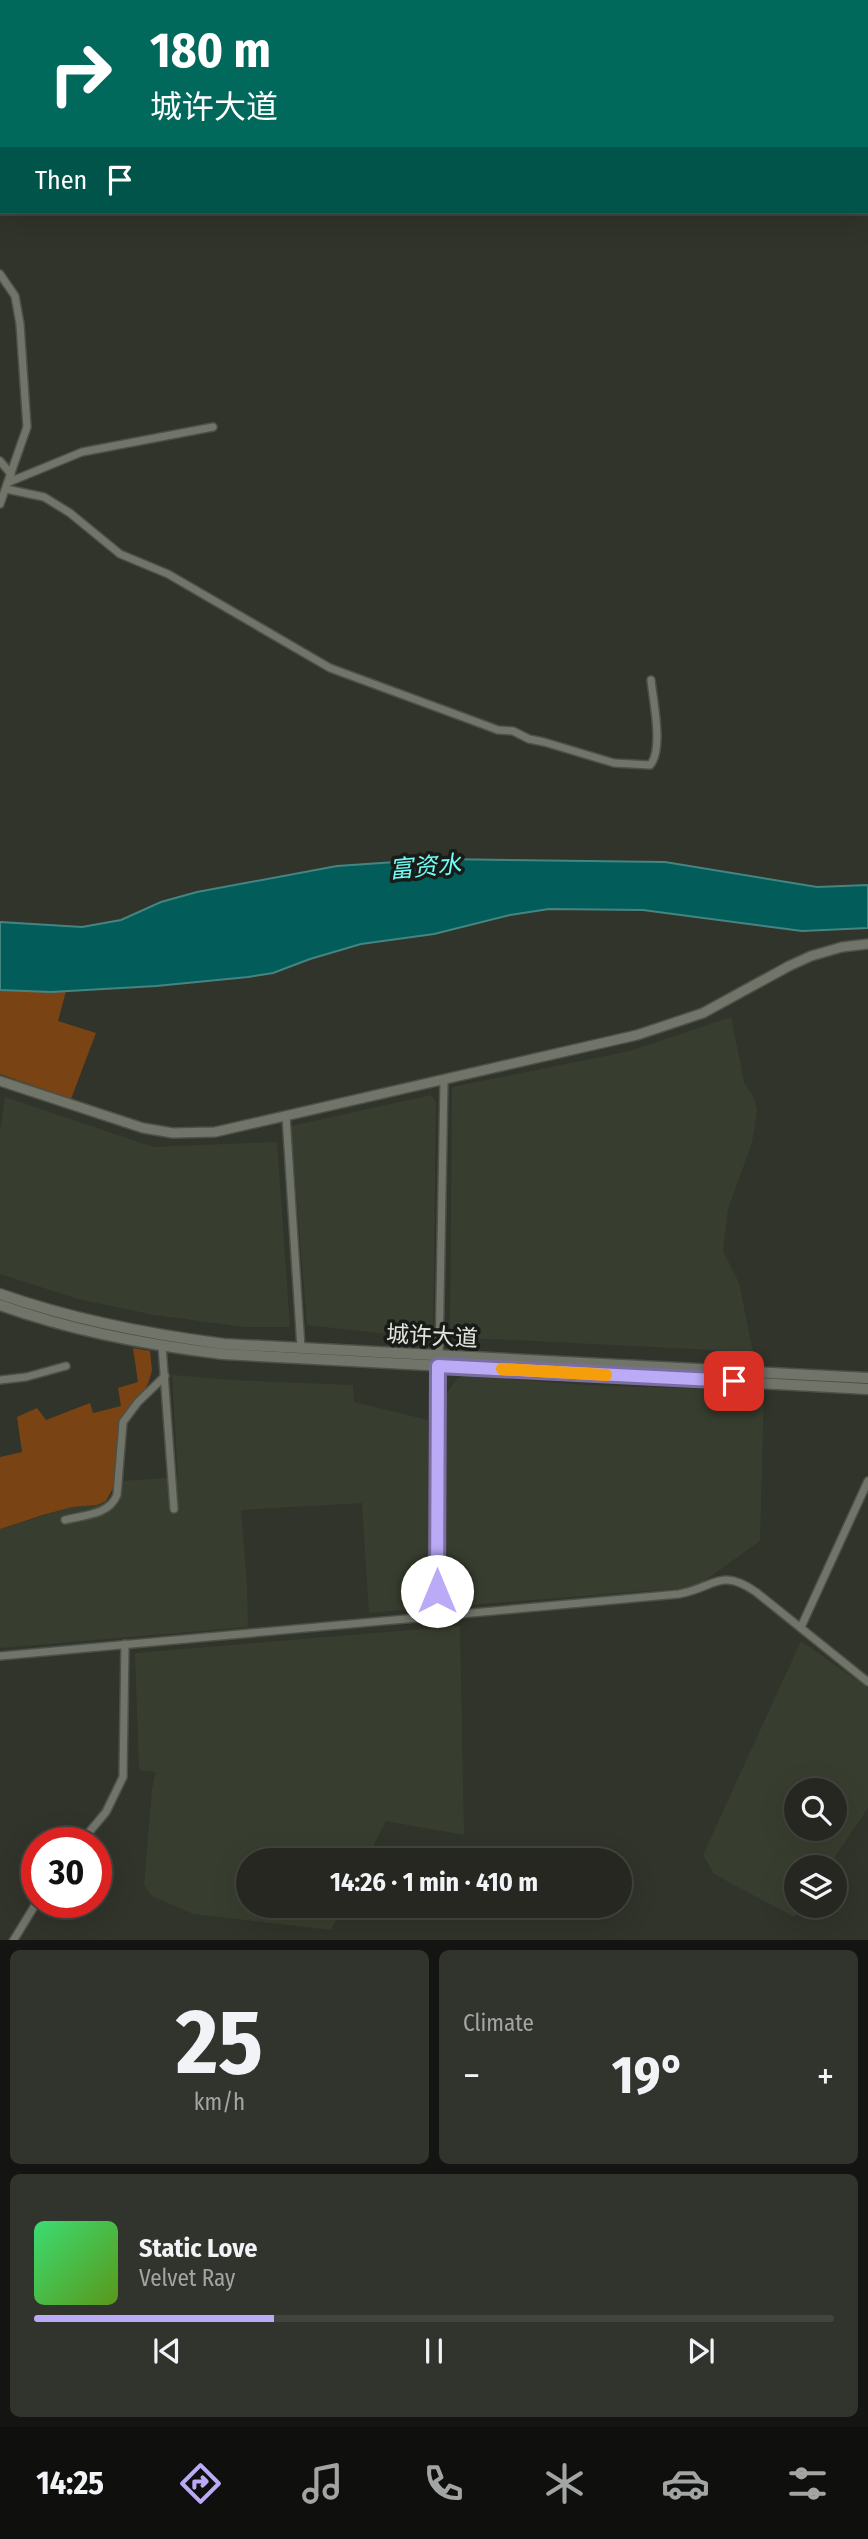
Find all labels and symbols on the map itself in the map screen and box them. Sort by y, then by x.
water label: 富资水 [388,850,463,884]
street label: 城许大道 [385,1320,479,1352]
pin [704,1351,764,1411]
position arrow [400,1554,474,1628]
speed limit sign: 30 [21,1827,112,1918]

